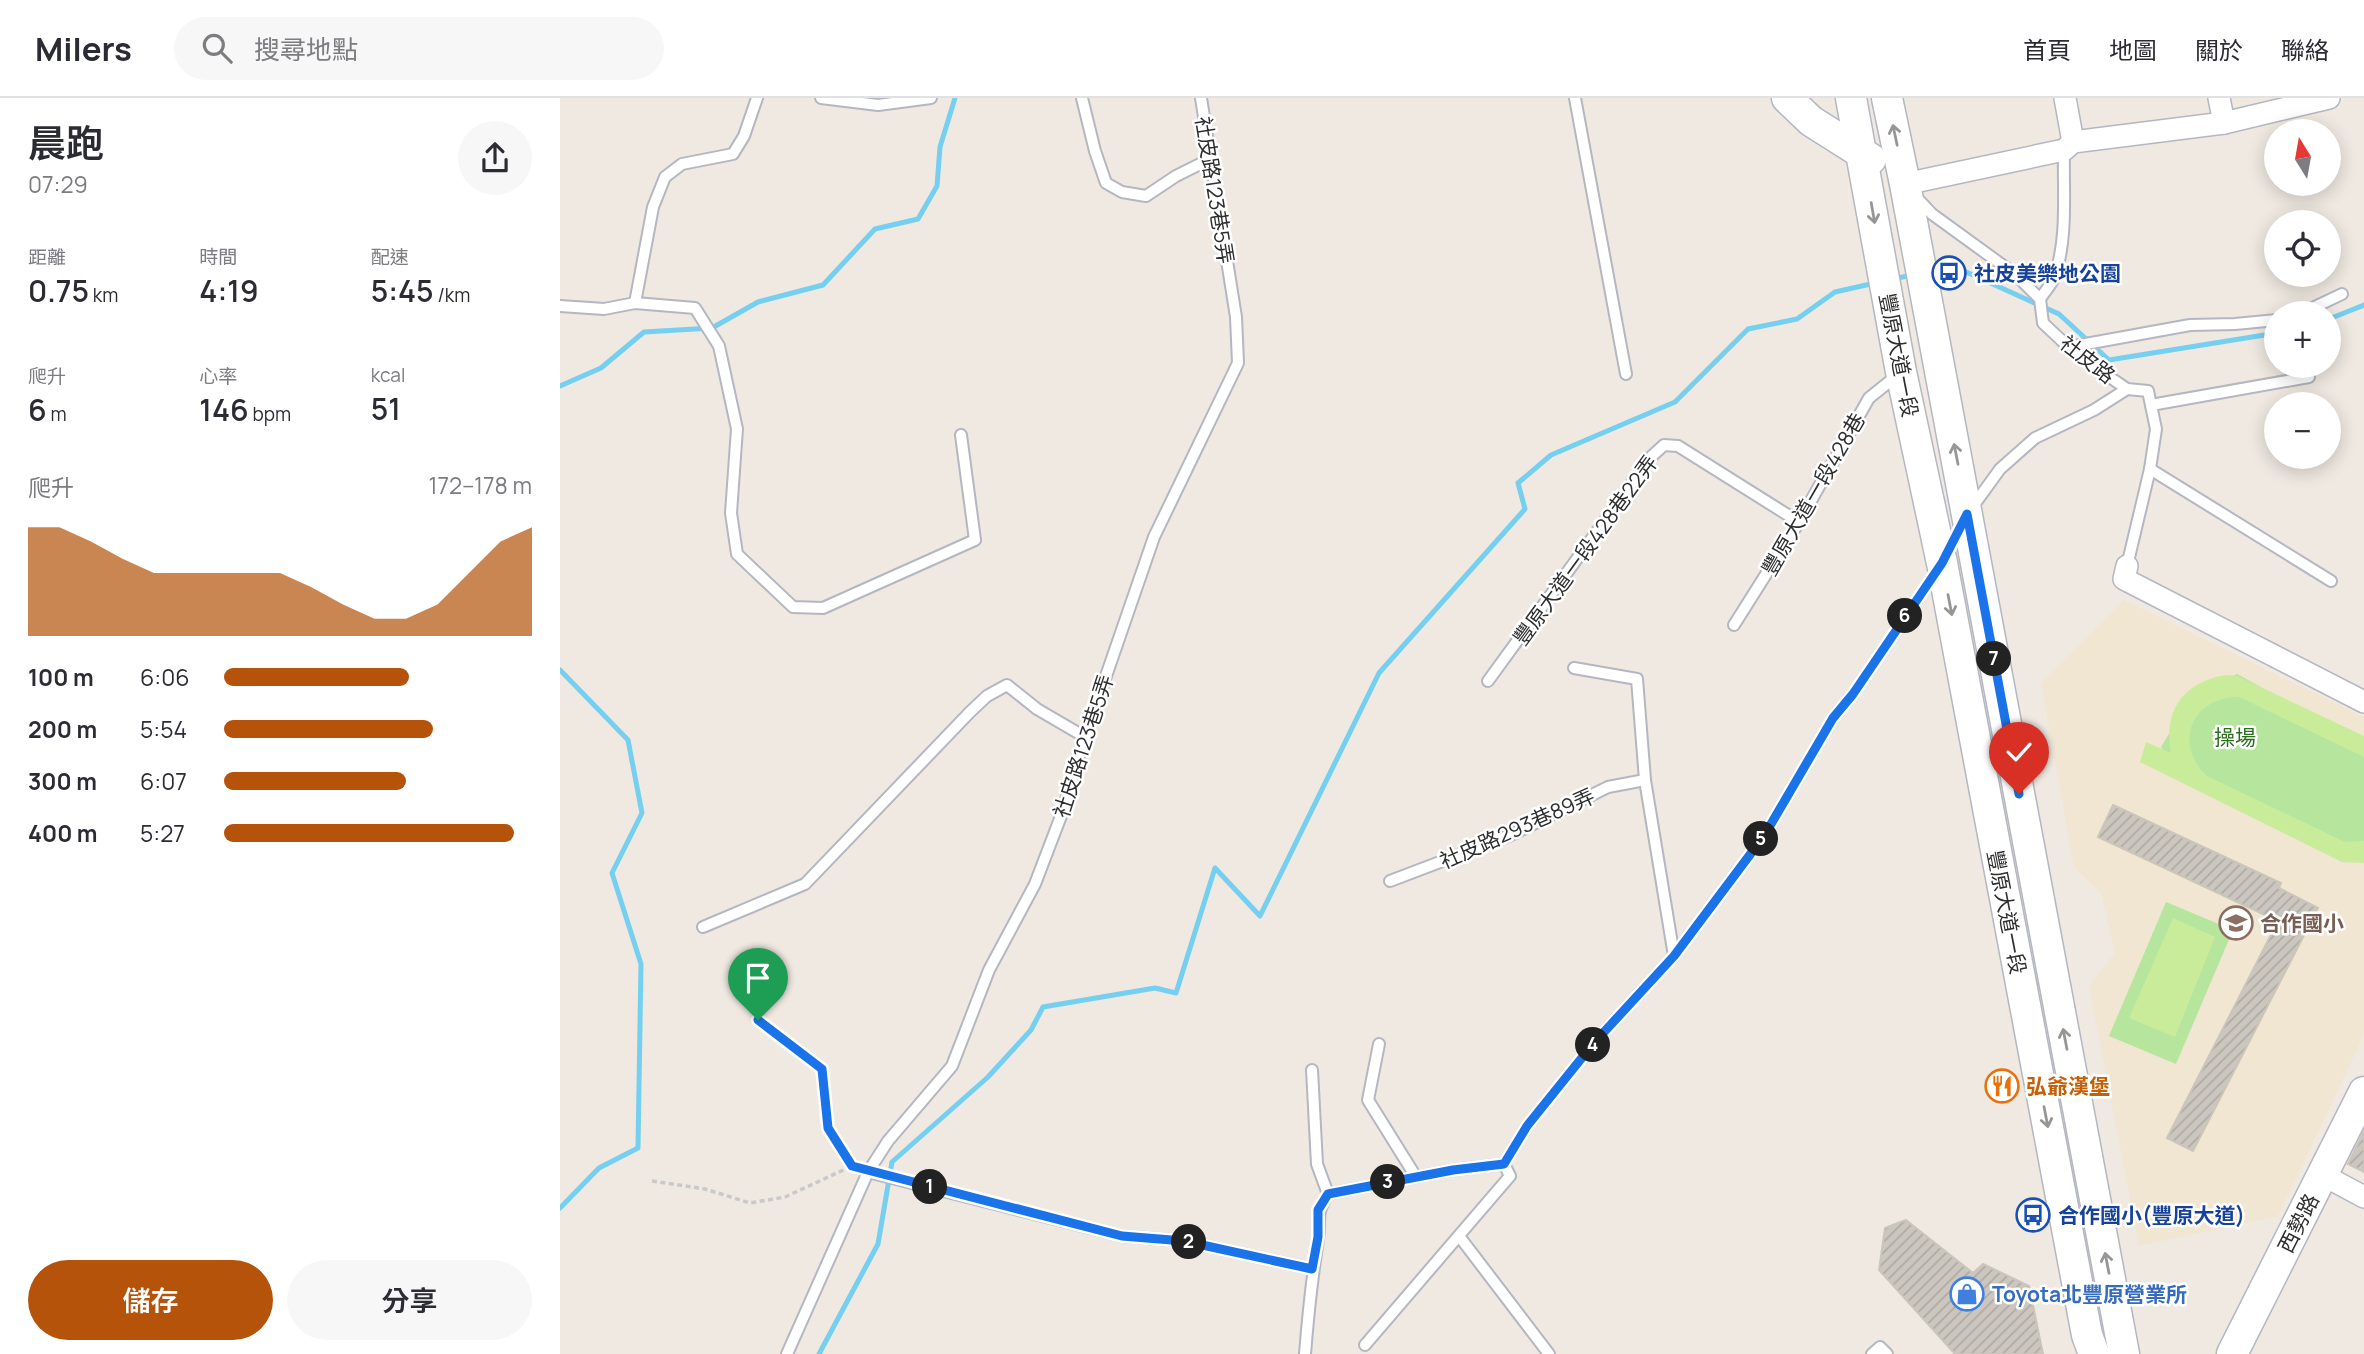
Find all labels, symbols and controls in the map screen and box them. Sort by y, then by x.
search box [174,17,664,80]
text: Milers [35,26,132,71]
icon: search [198,29,236,67]
text: 搜尋地點 [254,31,358,67]
text: 首頁 [2023,33,2071,66]
text: 地圖 [2109,33,2157,66]
text: 關於 [2195,33,2243,66]
text: 聯絡 [2281,33,2329,66]
street label: 社皮路123巷5弄 [1190,114,1240,266]
text: 晨跑 [28,116,104,168]
north arrow [2264,119,2342,196]
map controls [2264,119,2341,469]
button: share [458,121,532,195]
one-way arrow [1887,124,1901,147]
text: 07:29 [28,168,88,200]
one-way arrow [1866,201,1880,224]
button: locate [2264,210,2341,287]
text: 距離 [28,244,66,270]
text: 時間 [199,244,237,270]
text: 配速 [371,244,409,270]
bus stop icon: 社皮美樂地公園 [1930,254,1968,292]
place label: 社皮美樂地公園 [1974,259,2121,287]
text: 0.75 [28,270,89,311]
text: 4:19 [199,270,259,311]
text: 5:45 [371,270,434,311]
text: km [89,282,118,308]
text: /km [434,282,470,308]
street label: 豐原大道一段 [1873,290,1925,420]
button: + [2264,301,2341,378]
street label: 社皮路 [2055,329,2121,389]
text: kcal [371,362,405,388]
text: 爬升 [28,363,66,389]
text: 心率 [199,363,237,389]
text: 51 [371,388,401,429]
text: 6 [28,389,47,430]
text: 146 [199,389,249,430]
button: − [2264,392,2341,469]
text: m [47,401,67,427]
text: bpm [249,401,291,427]
street label: 豐原大道一段428巷 [1755,408,1871,580]
one-way arrow [1949,443,1962,466]
street label: 豐原大道一段428巷22弄 [1507,449,1663,651]
text: 172–178 m [428,469,532,501]
text: 爬升 [28,471,74,503]
one-way arrow [1943,593,1957,616]
pin: 6 [1888,598,1922,634]
text: 6 [1899,602,1910,628]
pin: 7 [1976,642,2012,676]
text: 7 [1988,645,1999,671]
text: 100 m [28,661,94,693]
text: 6:06 [140,661,189,693]
street label: 社皮路123巷5弄 [1047,671,1119,821]
text: 200 m [28,713,97,745]
text: 5:54 [140,713,187,745]
pin [1989,722,2049,794]
park label: 操場 [2214,723,2256,751]
icon: check [2000,733,2038,771]
text: 300 m [28,765,97,797]
text: 6:07 [140,765,187,797]
street label: 社皮路293巷89弄 [1435,781,1599,875]
text: 400 m [28,817,98,849]
text: 5:27 [140,817,185,849]
pin: 5 [1744,822,1778,856]
text: 5 [1755,825,1766,851]
street label: 豐原大道一段 [1981,847,2033,977]
school or university icon: 合作國小 [2217,904,2255,942]
place label: 合作國小 [2260,909,2344,937]
pin [728,948,788,1020]
icon: arrive [739,959,777,997]
pin: 4 [1576,1028,1610,1062]
one-way arrow [2058,1028,2071,1051]
text: 4 [1587,1031,1598,1057]
restaurant icon: 弘爺漢堡 [1983,1067,2021,1105]
place label: 弘爺漢堡 [2026,1072,2110,1100]
one-way arrow [2040,1105,2053,1128]
pin: 3 [1370,1164,1406,1200]
text: 3 [1382,1168,1393,1194]
pin: 1 [912,1170,948,1204]
text: 1 [925,1173,934,1199]
street label: 西勢路 [2271,1189,2325,1257]
bus stop icon: 合作國小(豐原大道) [2014,1196,2052,1234]
place label: 合作國小(豐原大道) [2058,1201,2245,1229]
pin: 2 [1172,1224,1206,1260]
text: 2 [1183,1228,1194,1254]
one-way arrow [2099,1252,2113,1275]
button: 儲存 [28,1260,273,1340]
button: 分享 [287,1260,532,1340]
shop icon: Toyota北豐原營業所 [1948,1275,1986,1313]
place label: Toyota北豐原營業所 [1992,1280,2187,1308]

